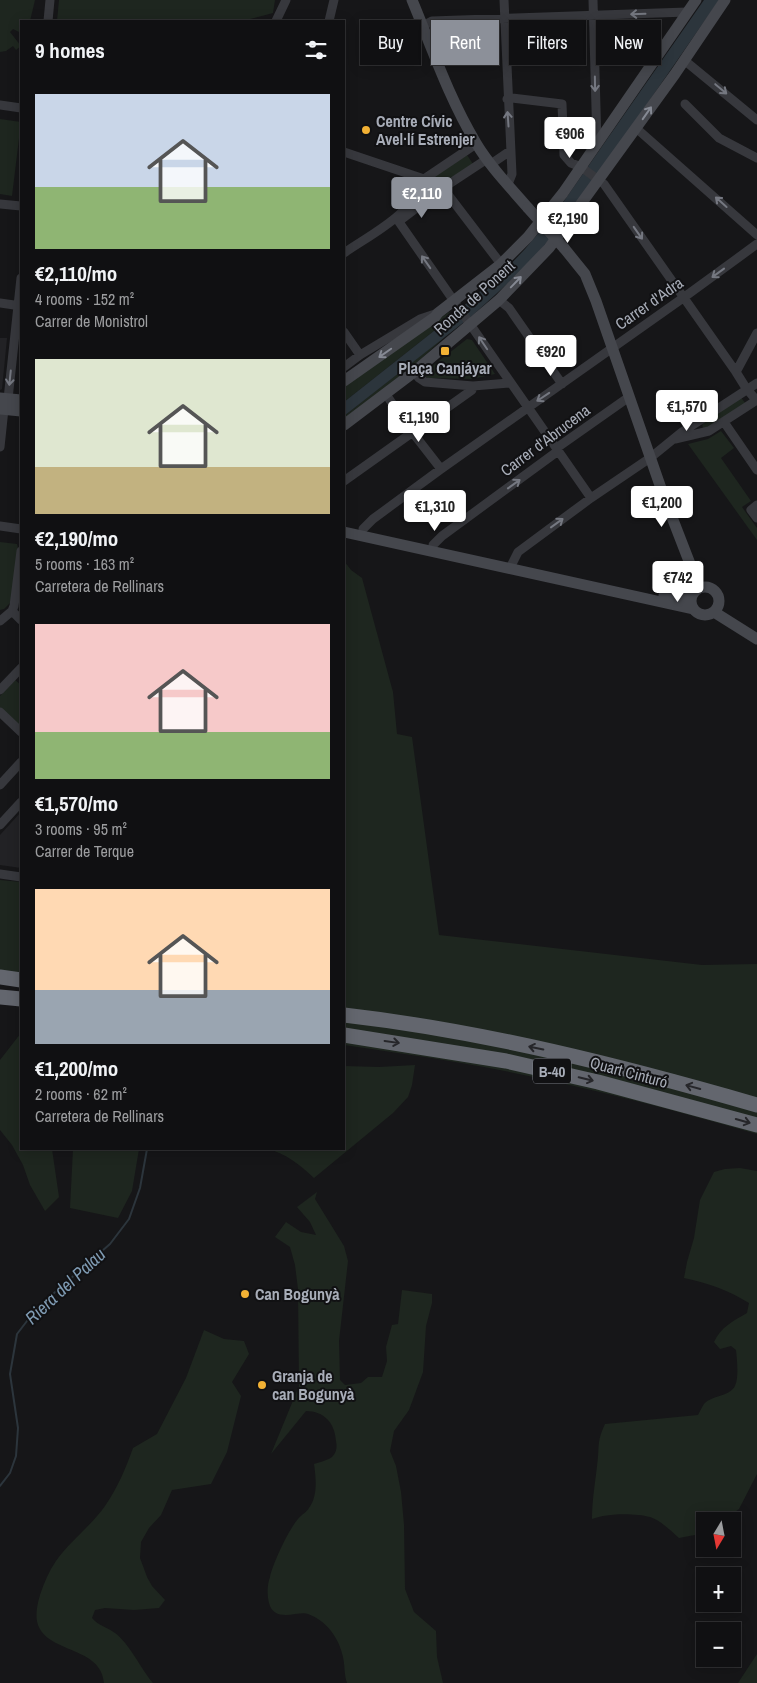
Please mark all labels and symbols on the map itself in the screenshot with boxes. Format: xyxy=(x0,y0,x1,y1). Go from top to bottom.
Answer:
one-way arrow xyxy=(631,9,647,19)
one-way arrow xyxy=(591,75,600,91)
one-way arrow xyxy=(714,83,727,94)
one-way arrow xyxy=(642,106,652,120)
place label: Centre Cívic Avel·lí Estrenjer xyxy=(376,110,476,150)
one-way arrow xyxy=(504,111,513,127)
pin: €906 xyxy=(540,116,600,159)
marker: Centre Cívic Avel·lí Estrenjer xyxy=(360,124,372,136)
pin: €2,110 xyxy=(381,176,463,219)
one-way arrow xyxy=(714,196,727,208)
pin: €2,190 xyxy=(527,202,609,244)
one-way arrow xyxy=(633,226,643,240)
street label: Ronda de Ponent xyxy=(429,254,520,339)
one-way arrow xyxy=(421,255,431,269)
one-way arrow xyxy=(711,268,725,278)
street label: Carrer d'Adra xyxy=(611,271,688,334)
one-way arrow xyxy=(510,276,522,289)
pin: €920 xyxy=(521,334,581,377)
one-way arrow xyxy=(478,336,488,350)
marker: Plaça Canjáyar xyxy=(439,345,451,357)
one-way arrow xyxy=(378,348,392,358)
place label: Plaça Canjáyar xyxy=(398,357,493,379)
one-way arrow xyxy=(5,370,15,386)
pin: €1,570 xyxy=(646,390,728,432)
one-way arrow xyxy=(536,392,550,402)
street label: Carrer d'Abrucena xyxy=(496,399,595,481)
pin: €1,190 xyxy=(378,400,460,443)
one-way arrow xyxy=(507,478,520,489)
pin: €1,200 xyxy=(621,486,703,528)
pin: €1,310 xyxy=(394,490,476,532)
one-way arrow xyxy=(550,518,564,528)
pin: €742 xyxy=(648,560,708,603)
one-way arrow xyxy=(384,1037,400,1047)
one-way arrow xyxy=(528,1043,544,1052)
street label: Quart Cinturó xyxy=(588,1051,670,1093)
road number: B-40 xyxy=(533,1058,571,1084)
one-way arrow xyxy=(577,1075,593,1084)
one-way arrow xyxy=(686,1082,702,1091)
one-way arrow xyxy=(734,1117,750,1127)
water label: Riera del Palau xyxy=(19,1242,111,1330)
place label: Can Bogunyà xyxy=(255,1283,340,1305)
marker: Can Bogunyà xyxy=(239,1288,251,1300)
place label: Granja de can Bogunyà xyxy=(272,1365,355,1405)
marker: Granja de can Bogunyà xyxy=(256,1379,268,1391)
north arrow xyxy=(696,1512,741,1558)

